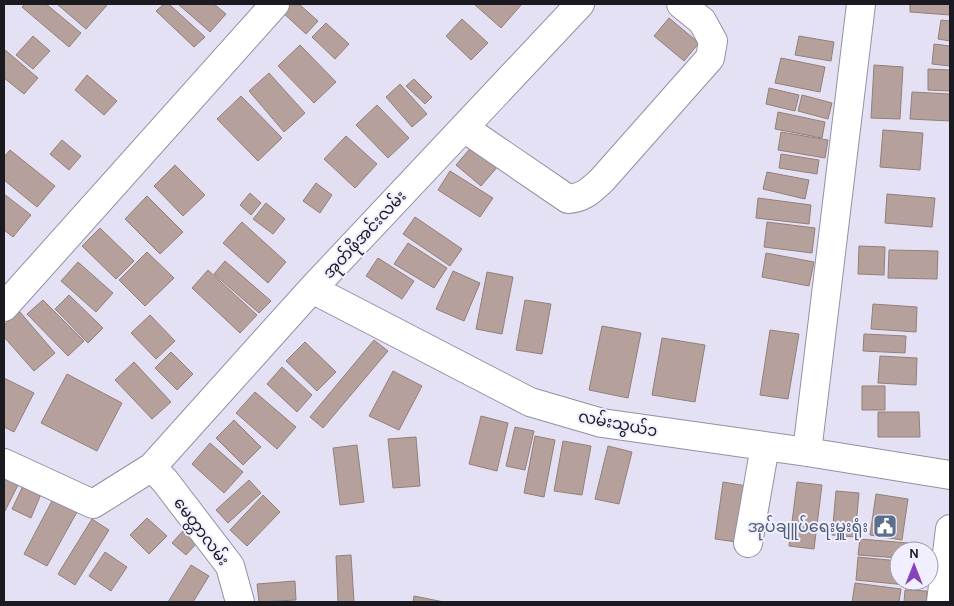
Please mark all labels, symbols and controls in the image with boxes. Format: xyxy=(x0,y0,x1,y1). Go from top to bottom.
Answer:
street label: အုတ်ဖိုအင်းလမ်း xyxy=(317,185,414,286)
street label: လမ်းသွယ်၁ xyxy=(576,405,660,444)
street label: မေတ္တာလမ်း xyxy=(167,492,235,572)
public building icon: အုပ်ချူပ်ရေးမှူးရုံး xyxy=(872,513,898,539)
place label: အုပ်ချူပ်ရေးမှူးရုံး xyxy=(748,515,868,541)
north arrow xyxy=(889,541,939,591)
text: N xyxy=(909,545,919,562)

